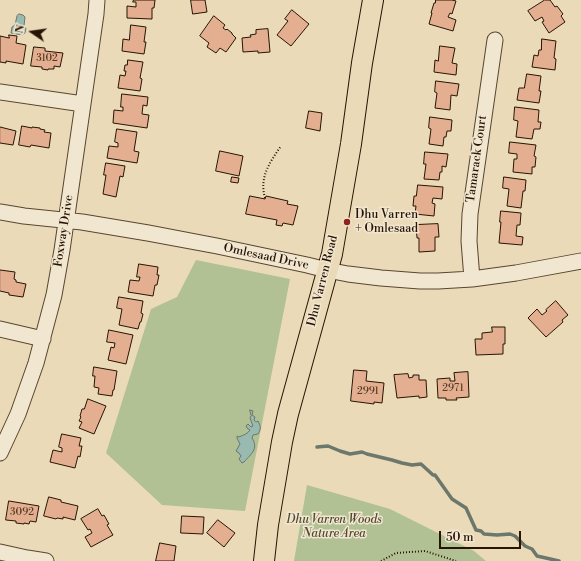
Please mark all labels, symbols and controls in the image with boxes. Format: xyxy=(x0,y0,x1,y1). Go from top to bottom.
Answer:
north arrow xyxy=(12,12,52,52)
text: N xyxy=(13,23,28,35)
house number: 3102 xyxy=(36,53,58,65)
street label: Tamarack Court xyxy=(464,114,490,204)
street label: Foxway Drive xyxy=(51,194,77,268)
place label: Dhu Varren + Omlesaad xyxy=(355,208,418,236)
marker: Dhu Varren + Omlesaad xyxy=(342,217,352,227)
street label: Dhu Varren Road xyxy=(305,234,341,328)
street label: Omlesaad Drive xyxy=(222,241,310,273)
house number: 2971 xyxy=(442,383,464,395)
house number: 2991 xyxy=(357,386,379,398)
house number: 3092 xyxy=(10,507,34,519)
park label: Dhu Varren Woods Nature Area xyxy=(286,513,382,541)
scale bar xyxy=(441,523,523,549)
text: 50 m xyxy=(446,530,474,545)

